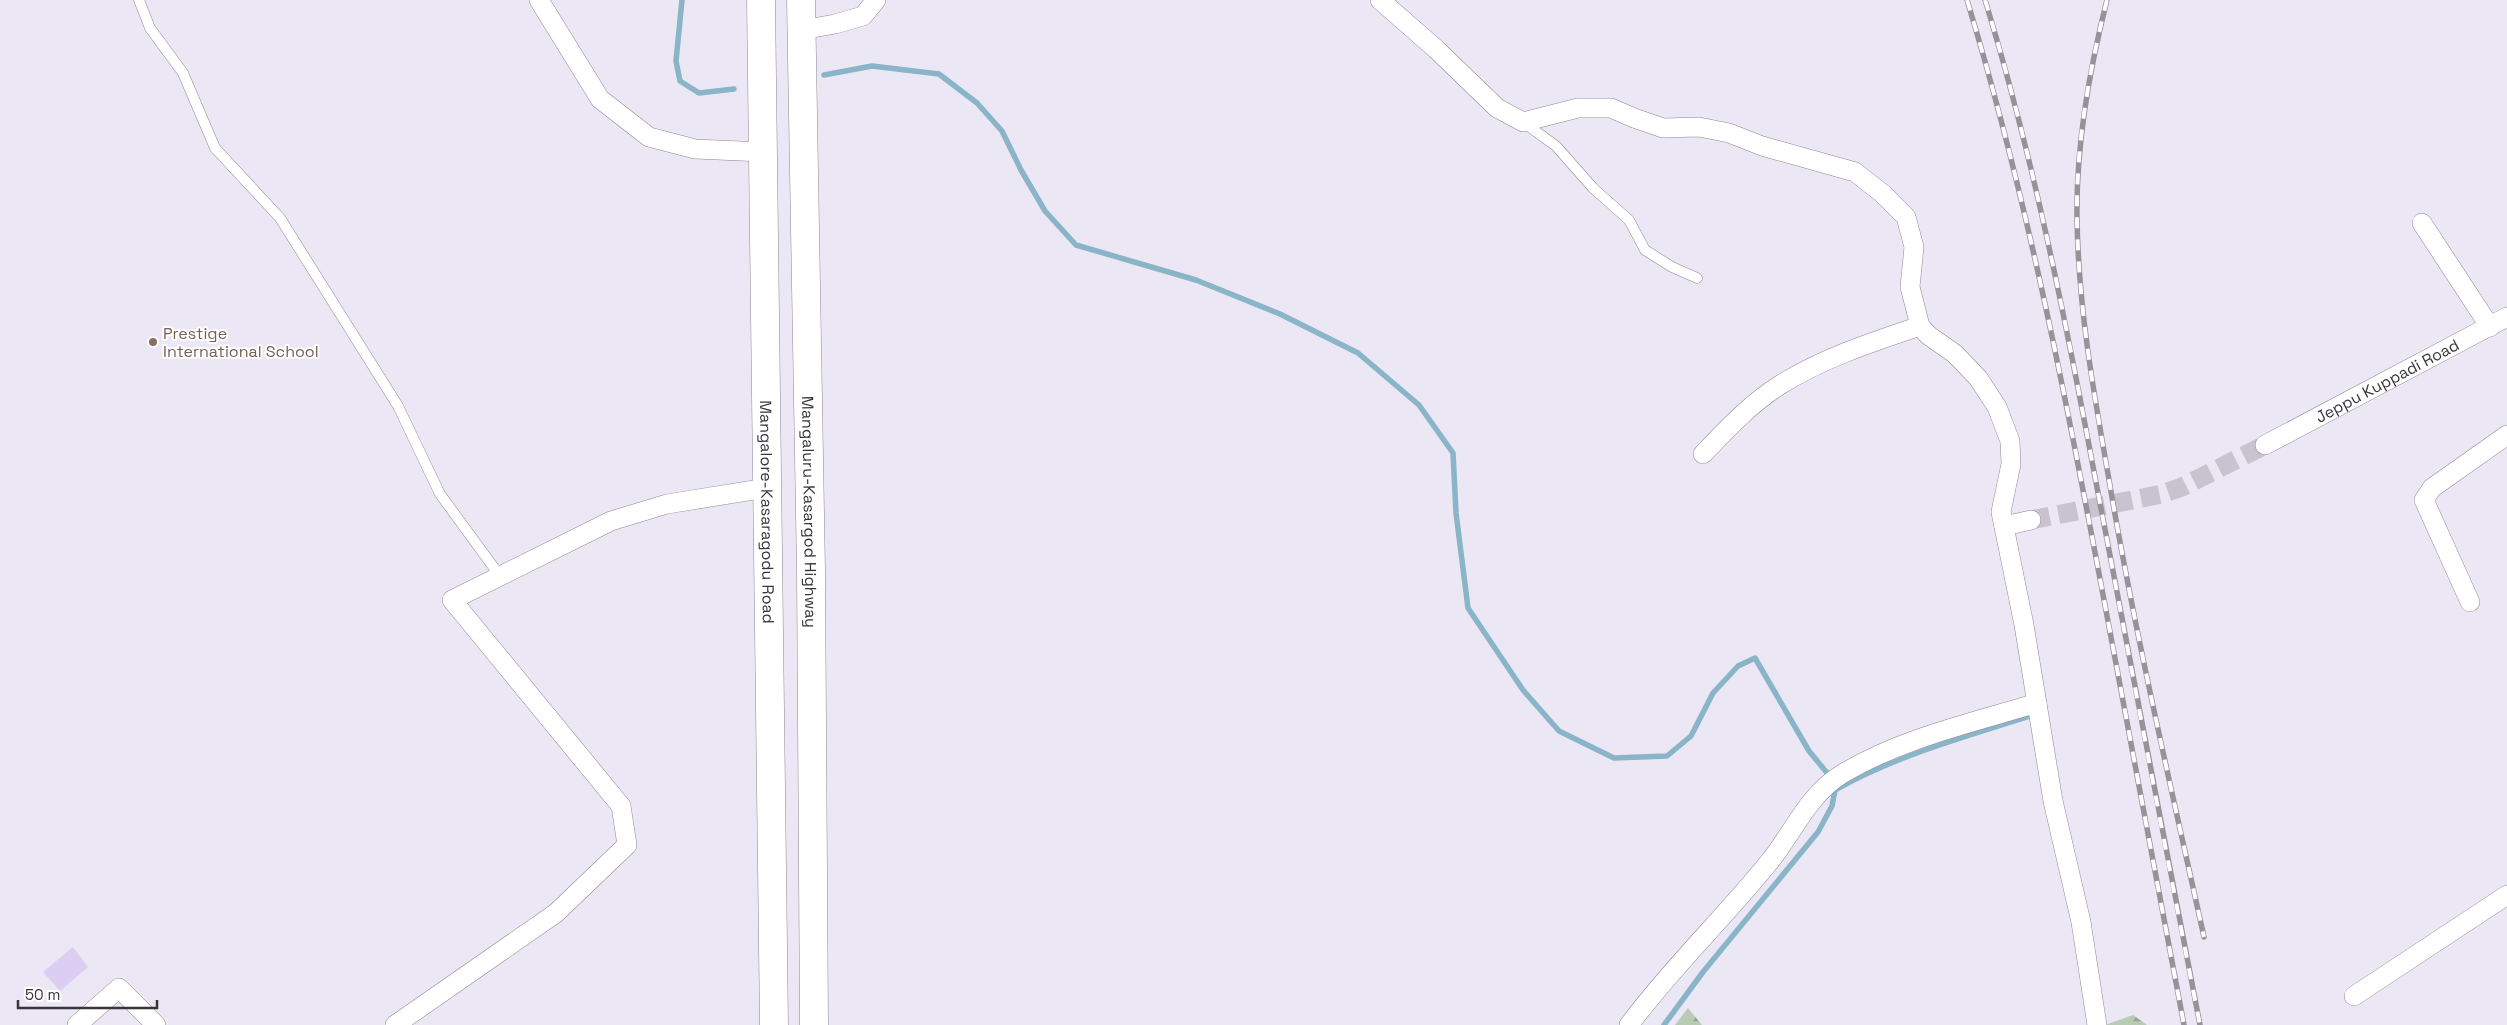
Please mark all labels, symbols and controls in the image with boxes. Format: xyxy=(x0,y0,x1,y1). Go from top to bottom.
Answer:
place label: Prestige International School xyxy=(163,323,319,362)
street label: Jeppu Kuppadi Road xyxy=(2312,334,2463,428)
marker: Prestige International School xyxy=(147,336,159,348)
street label: Mangaluru-Kasargod Highway xyxy=(797,396,821,628)
street label: Mangalore-Kasaragodu Road xyxy=(755,400,779,624)
scale bar xyxy=(18,978,156,1010)
text: 50 m xyxy=(25,985,60,1004)

